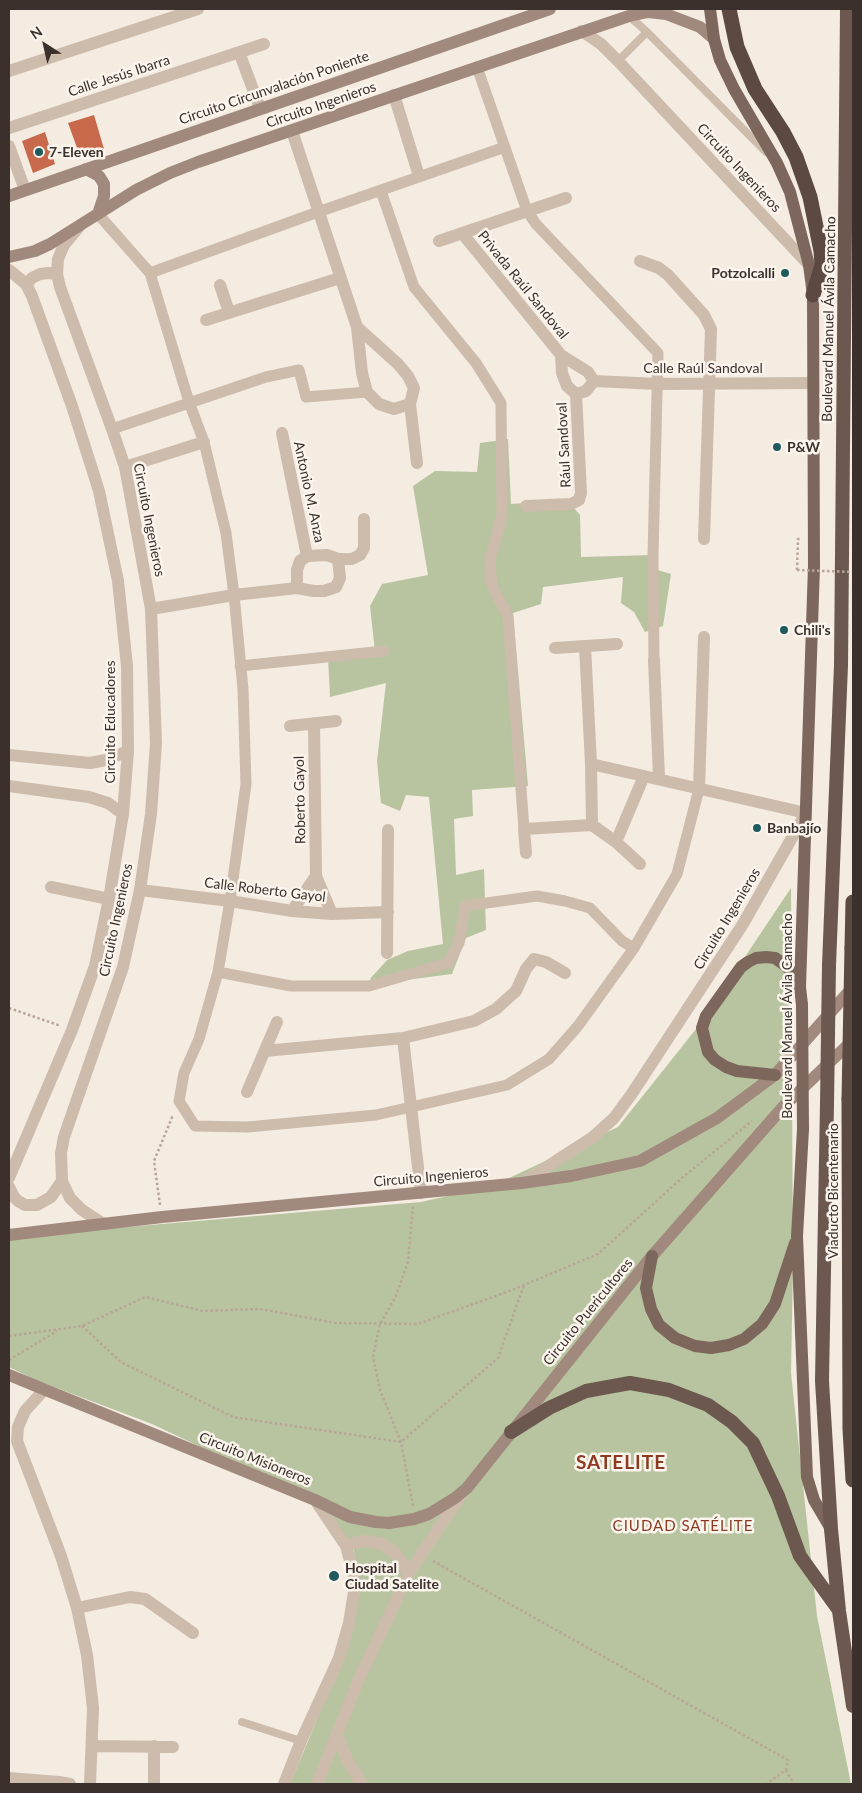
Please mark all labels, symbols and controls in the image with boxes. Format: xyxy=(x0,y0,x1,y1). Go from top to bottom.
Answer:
north arrow xyxy=(20,20,70,70)
text: N xyxy=(27,22,45,42)
street label: Circuito Circunvalación Poniente xyxy=(177,48,371,128)
street label: Calle Jesús Ibarra xyxy=(66,52,172,100)
street label: Circuito Ingenieros xyxy=(264,78,378,132)
street label: Circuito Ingenieros xyxy=(693,120,785,216)
place label: 7-Eleven xyxy=(49,144,104,160)
marker: 7-Eleven xyxy=(33,146,45,158)
street label: Boulevard Manuel Ávila Camacho xyxy=(819,216,839,422)
street label: Privada Raúl Sandoval xyxy=(474,227,572,343)
place label: Potzolcalli xyxy=(711,265,775,281)
marker: Potzolcalli xyxy=(779,267,791,279)
street label: Calle Raúl Sandoval xyxy=(643,360,763,376)
street label: Rául Sandoval xyxy=(553,402,575,488)
place label: P&W xyxy=(787,439,820,455)
street label: Antonio M. Anza xyxy=(290,440,328,544)
marker: P&W xyxy=(771,441,783,453)
street label: Circuito Ingenieros xyxy=(130,462,168,578)
place label: Chili's xyxy=(794,622,831,638)
marker: Chili's xyxy=(778,624,790,636)
street label: Circuito Educadores xyxy=(102,661,118,783)
street label: Roberto Gayol xyxy=(291,756,309,844)
place label: Banbajío xyxy=(767,820,821,836)
marker: Banbajío xyxy=(751,822,763,834)
street label: Circuito Ingenieros xyxy=(96,862,136,978)
street label: Circuito Ingenieros xyxy=(690,865,764,973)
street label: Calle Roberto Gayol xyxy=(203,874,327,906)
street label: Boulevard Manuel Ávila Camacho xyxy=(779,913,795,1119)
street label: Viaducto Bicentenario xyxy=(825,1123,841,1259)
street label: Circuito Ingenieros xyxy=(373,1164,489,1190)
street label: Circuito Puericultores xyxy=(540,1255,636,1369)
street label: Circuito Misioneros xyxy=(196,1429,314,1489)
district label: SATELITE xyxy=(575,1452,667,1474)
district label: CIUDAD SATÉLITE xyxy=(611,1517,755,1535)
place label: Hospital Ciudad Satelite xyxy=(345,1560,439,1592)
marker: Hospital Ciudad Satelite xyxy=(327,1569,341,1583)

